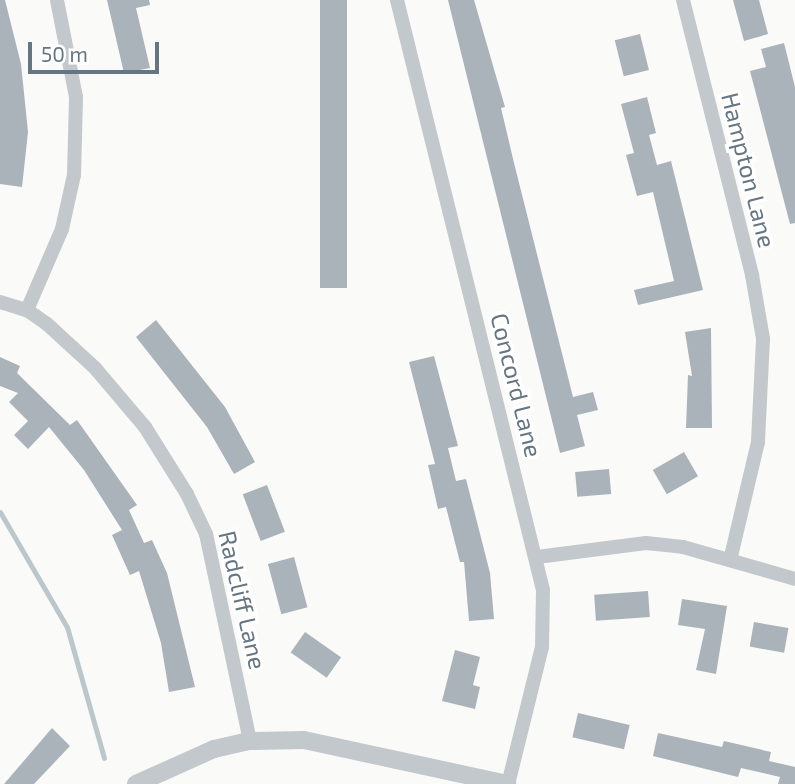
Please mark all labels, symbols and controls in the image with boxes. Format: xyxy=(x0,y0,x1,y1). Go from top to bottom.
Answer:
scale bar xyxy=(32,28,163,72)
text: 50 m xyxy=(41,41,88,66)
street label: Hampton Lane xyxy=(716,90,782,250)
street label: Concord Lane xyxy=(485,310,549,460)
street label: Radcliff Lane xyxy=(213,528,273,672)

